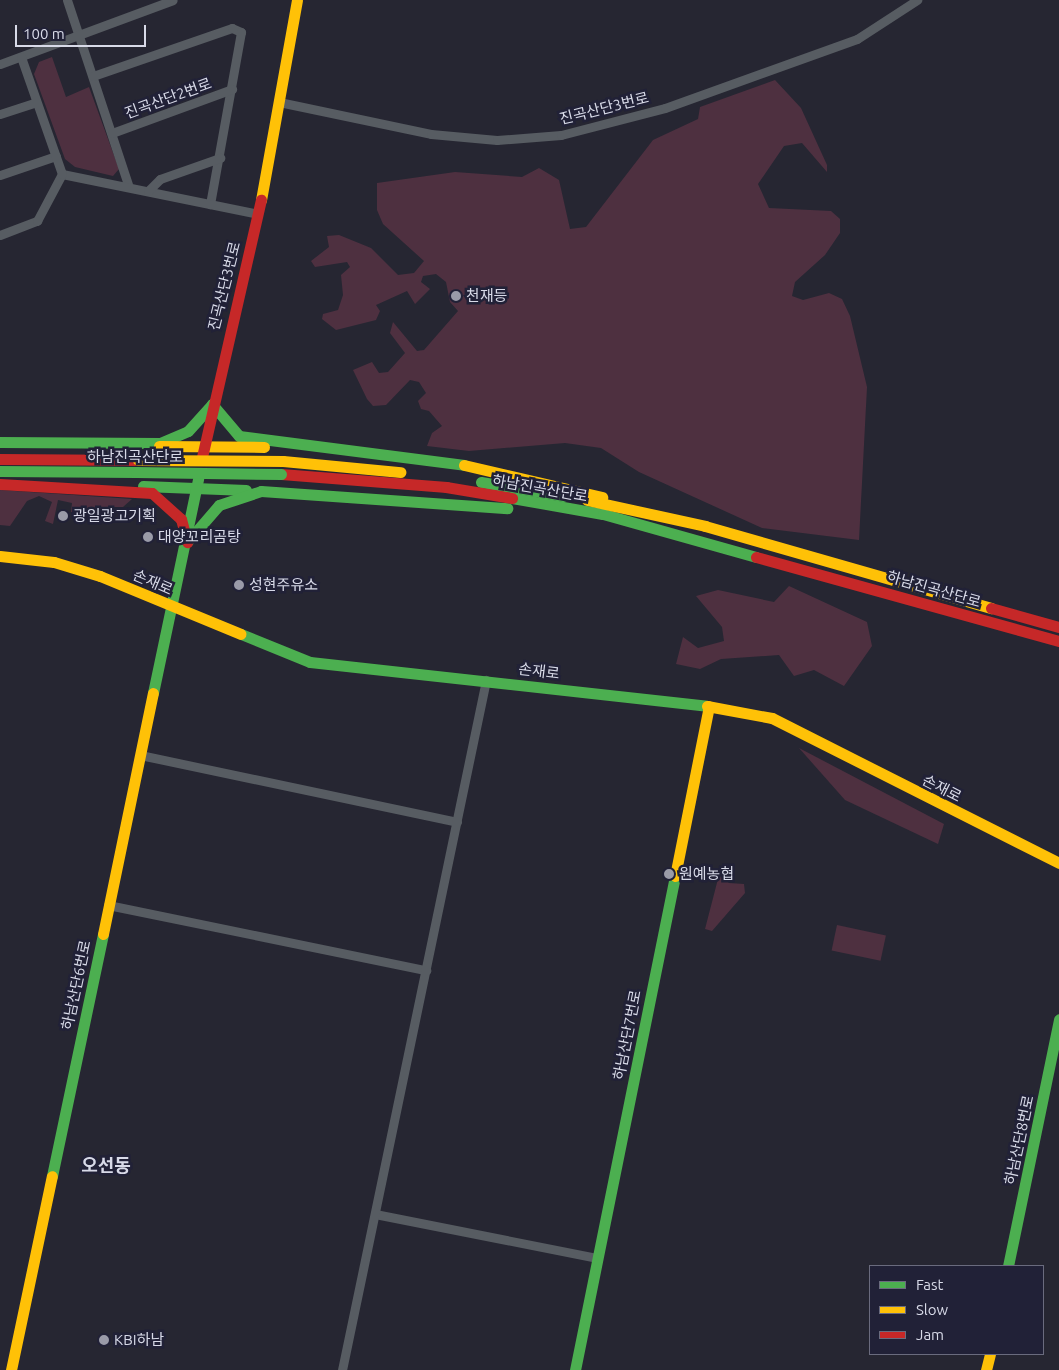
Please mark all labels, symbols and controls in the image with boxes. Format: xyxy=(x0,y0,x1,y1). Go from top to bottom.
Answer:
scale bar xyxy=(18,15,149,47)
text: 100 m xyxy=(23,25,65,42)
street label: 진곡산단2번로 xyxy=(122,74,214,122)
street label: 진곡산단3번로 xyxy=(558,88,650,128)
street label: 진곡산단3번로 xyxy=(204,240,244,332)
place label: 천재등 xyxy=(466,287,507,305)
marker: 천재등 xyxy=(450,290,462,302)
street label: 하남진곡산단로 xyxy=(87,448,183,466)
street label: 하남진곡산단로 xyxy=(491,471,589,505)
place label: 광일광고기획 xyxy=(73,507,156,525)
marker: 광일광고기획 xyxy=(57,510,69,522)
place label: 대양꼬리곰탕 xyxy=(158,528,241,546)
marker: 대양꼬리곰탕 xyxy=(142,531,154,543)
street label: 손재로 xyxy=(130,566,176,598)
street label: 하남진곡산단로 xyxy=(885,567,983,611)
place label: 성현주유소 xyxy=(249,576,318,594)
marker: 성현주유소 xyxy=(233,579,245,591)
street label: 손재로 xyxy=(517,660,561,682)
street label: 손재로 xyxy=(919,771,965,805)
place label: 원예농협 xyxy=(679,865,734,883)
marker: 원예농협 xyxy=(663,868,675,880)
street label: 하남산단6번로 xyxy=(58,938,94,1032)
street label: 하남산단7번로 xyxy=(609,988,645,1082)
street label: 하남산단8번로 xyxy=(1001,1093,1037,1187)
district label: 오선동 xyxy=(81,1154,131,1176)
legend xyxy=(869,1265,1044,1355)
text: Fast xyxy=(916,1276,943,1293)
text: Slow xyxy=(916,1301,948,1318)
text: Jam xyxy=(916,1326,944,1343)
place label: KBI하남 xyxy=(114,1331,164,1349)
marker: KBI하남 xyxy=(98,1334,110,1346)

